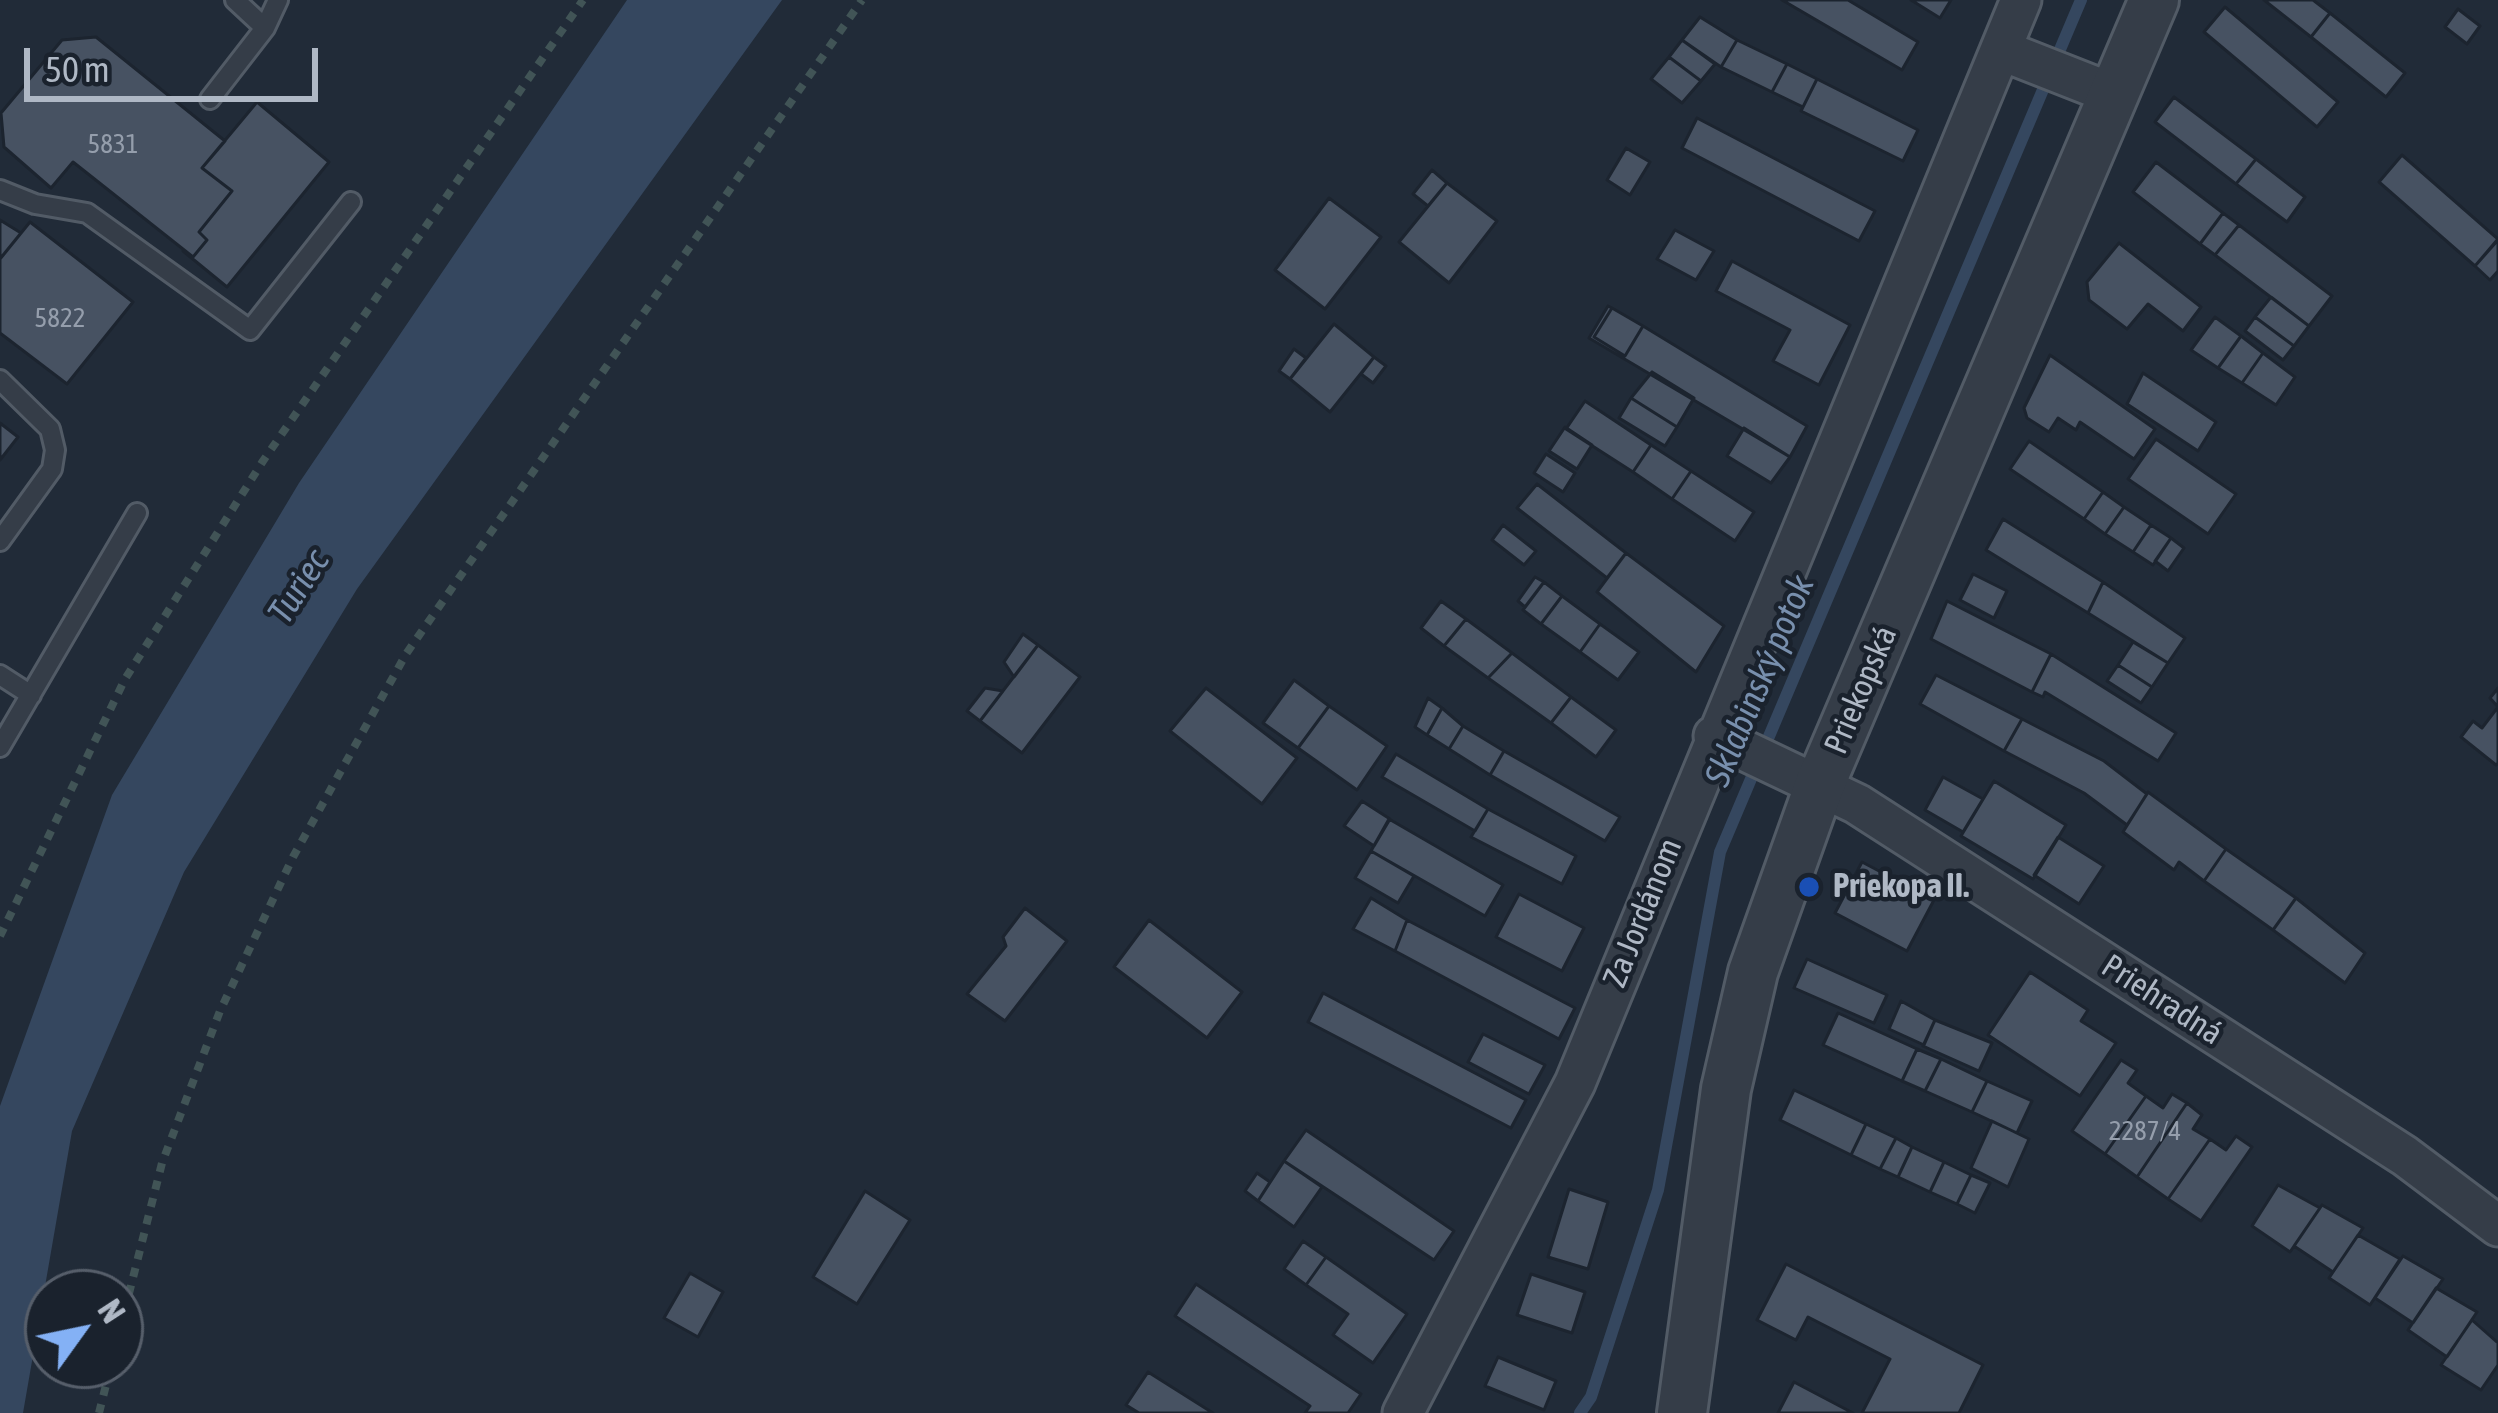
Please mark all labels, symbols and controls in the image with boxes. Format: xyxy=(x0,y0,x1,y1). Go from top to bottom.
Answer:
scale bar xyxy=(30,24,324,98)
text: 50 m xyxy=(45,48,110,90)
house number: 5831 xyxy=(88,128,138,160)
house number: 5822 xyxy=(35,302,85,334)
water label: Turiec xyxy=(259,542,339,632)
water label: Sklabinský potok xyxy=(1696,569,1824,793)
street label: Priekopská xyxy=(1816,620,1906,760)
street label: Za Jordánom xyxy=(1595,833,1691,993)
place label: Priekopa II. xyxy=(1833,867,1969,907)
marker: Priekopa II. xyxy=(1796,874,1822,900)
street label: Priehradná xyxy=(2094,946,2230,1054)
house number: 2287/4 xyxy=(2109,1115,2181,1147)
north arrow xyxy=(24,1269,144,1389)
text: N xyxy=(90,1293,133,1330)

